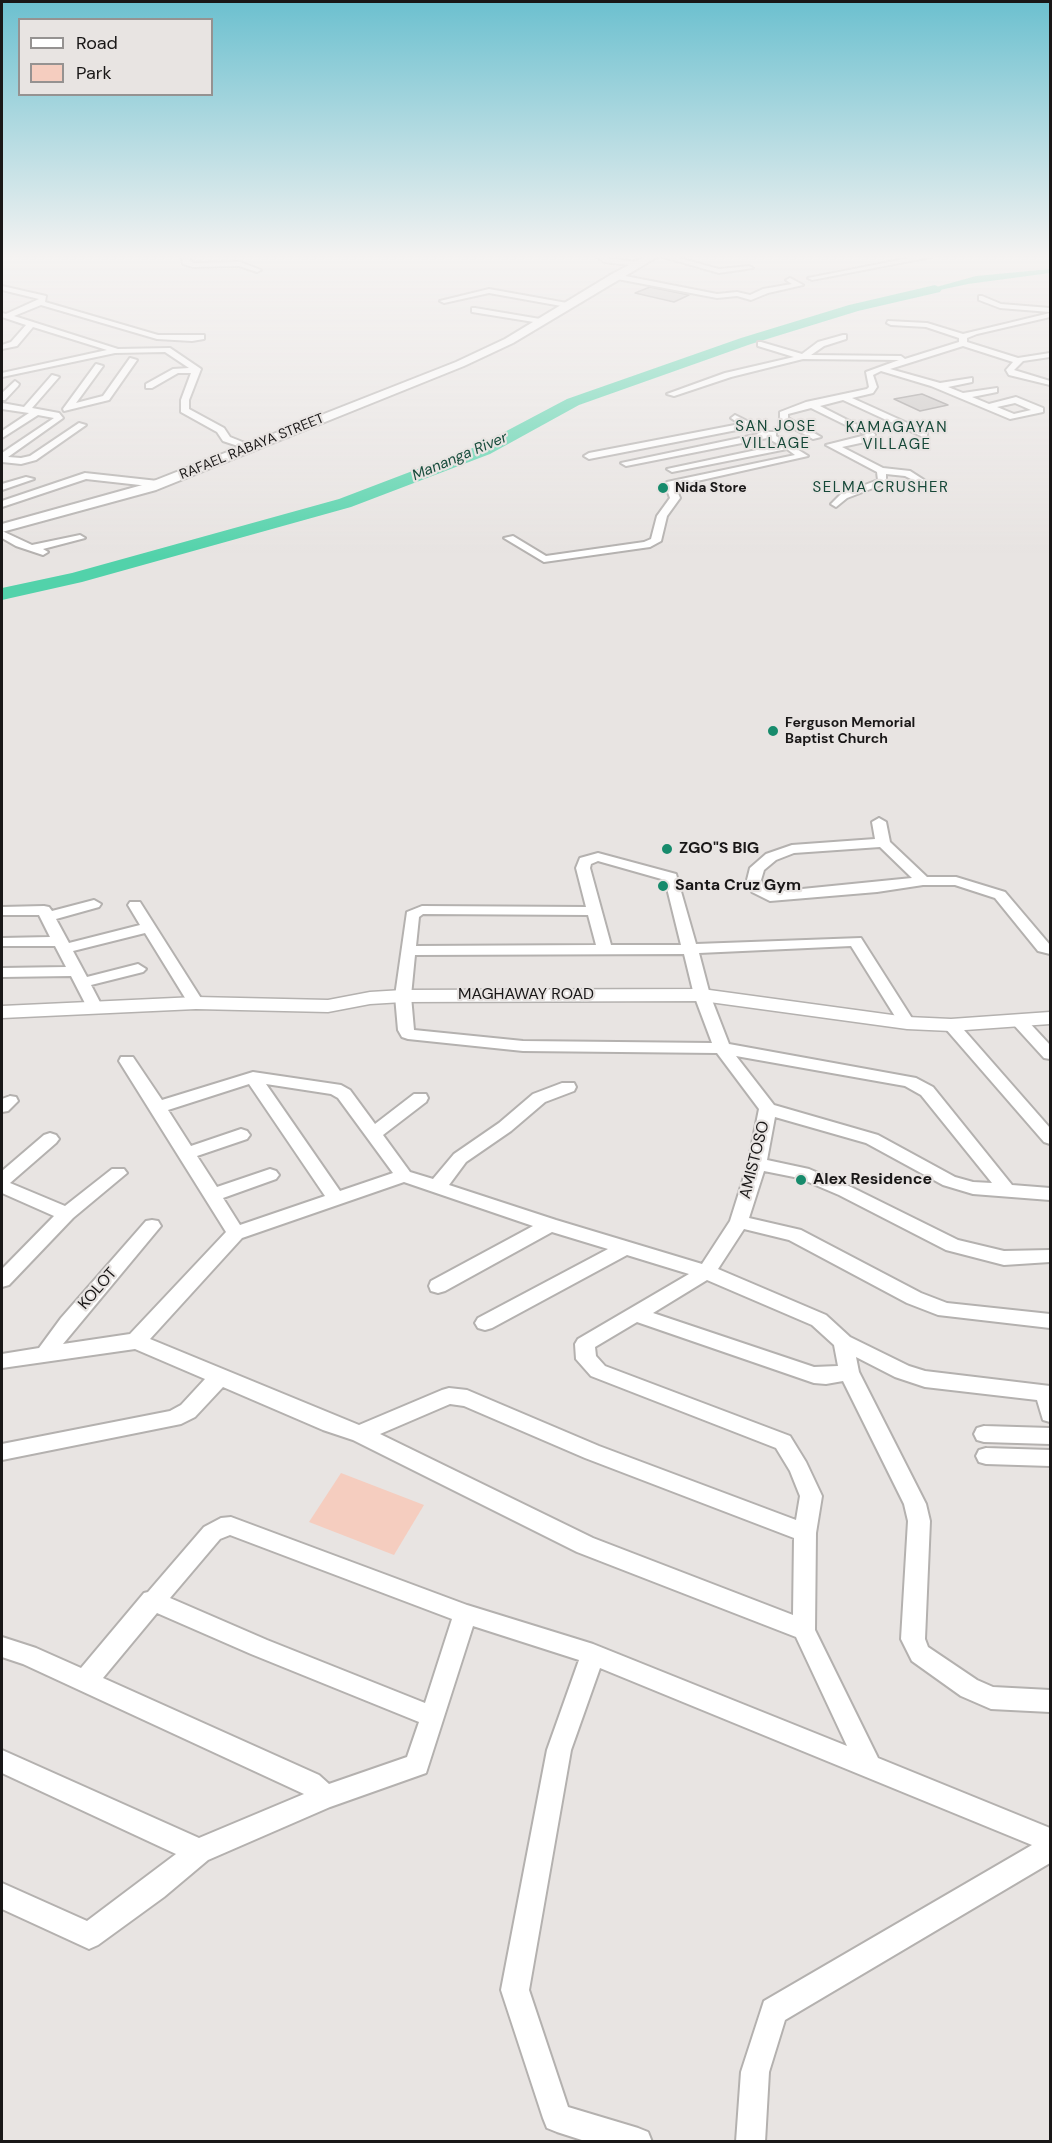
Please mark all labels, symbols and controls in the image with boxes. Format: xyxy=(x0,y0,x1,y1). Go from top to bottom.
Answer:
legend xyxy=(18,18,213,96)
text: Road xyxy=(76,31,118,55)
text: Park xyxy=(76,61,112,85)
street label: RAFAEL RABAYA STREET xyxy=(177,410,327,484)
district label: SAN JOSE VILLAGE xyxy=(735,418,817,453)
district label: KAMAGAYAN VILLAGE xyxy=(846,419,948,454)
water label: Mananga River xyxy=(410,429,510,485)
district label: SELMA CRUSHER xyxy=(813,479,949,497)
place label: Nida Store xyxy=(675,480,747,496)
marker: Nida Store xyxy=(656,481,670,495)
place label: Ferguson Memorial Baptist Church xyxy=(785,715,915,748)
marker: Ferguson Memorial Baptist Church xyxy=(766,724,780,738)
place label: ZGO"S BIG xyxy=(679,839,759,859)
marker: ZGO"S BIG xyxy=(660,842,674,856)
place label: Santa Cruz Gym xyxy=(675,876,801,896)
marker: Santa Cruz Gym xyxy=(656,879,670,893)
street label: MAGHAWAY ROAD xyxy=(458,985,594,1005)
street label: AMISTOSO xyxy=(736,1119,774,1201)
place label: Alex Residence xyxy=(813,1170,932,1190)
marker: Alex Residence xyxy=(794,1173,808,1187)
street label: KOLOT xyxy=(75,1264,121,1314)

